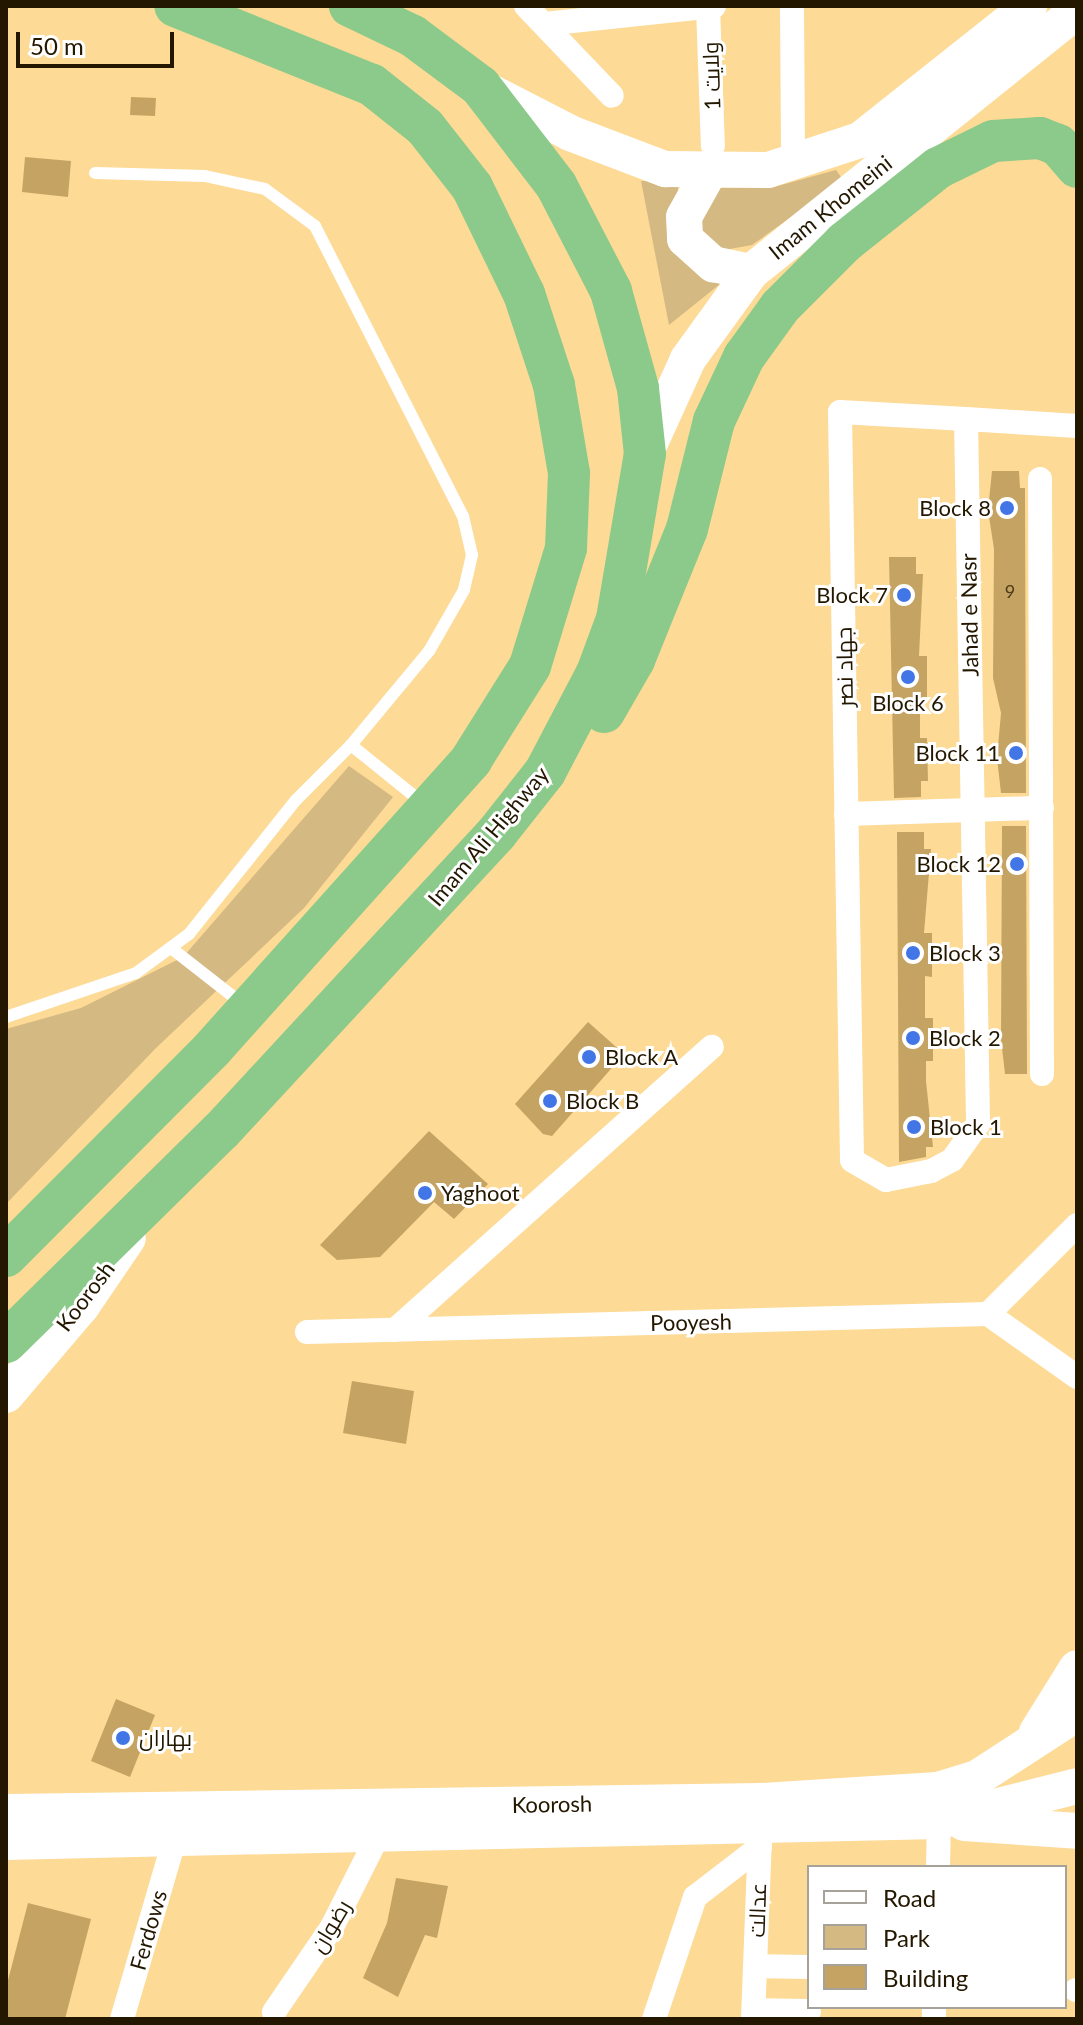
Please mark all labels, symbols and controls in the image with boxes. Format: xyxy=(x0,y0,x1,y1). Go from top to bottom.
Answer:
scale bar xyxy=(20,16,178,66)
text: 50 m xyxy=(30,31,84,60)
street label: ولایت 1 xyxy=(697,41,725,111)
street label: Imam Khomeini xyxy=(763,149,897,265)
place label: Block 8 xyxy=(919,495,991,521)
marker: Block 8 xyxy=(998,499,1016,517)
street label: Jahad e Nasr xyxy=(955,553,983,677)
house number: 9 xyxy=(1005,580,1015,602)
place label: Block 7 xyxy=(816,582,888,608)
marker: Block 7 xyxy=(895,586,913,604)
street label: جهاد نصر xyxy=(830,627,858,707)
marker: Block 6 xyxy=(899,668,917,686)
place label: Block 6 xyxy=(872,690,944,716)
place label: Block 11 xyxy=(915,740,1000,766)
marker: Block 11 xyxy=(1007,744,1025,762)
street label: Imam Ali Highway xyxy=(422,761,554,911)
place label: Block 12 xyxy=(916,851,1001,877)
marker: Block 12 xyxy=(1008,855,1026,873)
place label: Block 3 xyxy=(929,940,1001,966)
marker: Block 3 xyxy=(904,944,922,962)
place label: Block 2 xyxy=(929,1025,1001,1051)
marker: Block 2 xyxy=(904,1029,922,1047)
place label: Block A xyxy=(605,1044,679,1070)
marker: Block A xyxy=(580,1048,598,1066)
place label: Block B xyxy=(566,1088,639,1114)
marker: Block B xyxy=(541,1092,559,1110)
place label: Block 1 xyxy=(930,1114,1002,1140)
marker: Block 1 xyxy=(905,1118,923,1136)
place label: Yaghoot xyxy=(441,1180,520,1206)
marker: Yaghoot xyxy=(416,1184,434,1202)
street label: Koorosh xyxy=(50,1256,120,1336)
street label: Pooyesh xyxy=(650,1308,732,1336)
place label: بهاران xyxy=(139,1725,192,1751)
marker: بهاران xyxy=(114,1729,132,1747)
street label: Koorosh xyxy=(512,1790,592,1818)
legend xyxy=(807,1865,1067,2009)
street label: عدالت xyxy=(743,1882,771,1938)
text: Road xyxy=(883,1883,936,1912)
street label: Ferdows xyxy=(124,1887,172,1973)
street label: رضوان xyxy=(304,1895,356,1957)
text: Park xyxy=(883,1923,930,1952)
text: Building xyxy=(883,1963,968,1992)

